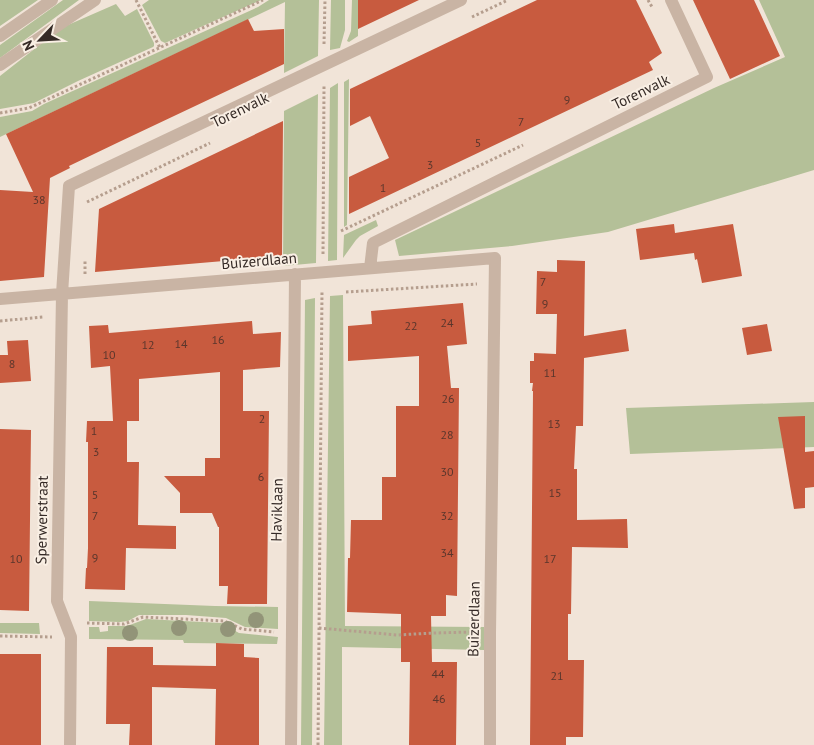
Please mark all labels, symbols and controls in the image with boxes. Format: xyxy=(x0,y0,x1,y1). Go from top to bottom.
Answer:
north arrow xyxy=(15,15,65,65)
text: N xyxy=(18,38,38,53)
street label: Torenvalk xyxy=(609,69,673,114)
street label: Torenvalk xyxy=(208,87,272,132)
house number: 9 xyxy=(564,92,570,107)
house number: 7 xyxy=(518,114,524,129)
house number: 5 xyxy=(475,135,481,150)
house number: 3 xyxy=(427,157,433,172)
house number: 1 xyxy=(380,180,386,195)
house number: 38 xyxy=(32,192,46,207)
street label: Buizerdlaan xyxy=(220,248,297,273)
house number: 7 xyxy=(540,274,546,289)
house number: 9 xyxy=(542,296,548,311)
house number: 24 xyxy=(440,315,454,330)
house number: 22 xyxy=(404,318,418,333)
house number: 16 xyxy=(211,332,225,347)
house number: 14 xyxy=(174,336,188,351)
house number: 12 xyxy=(141,337,155,352)
house number: 10 xyxy=(102,347,116,362)
house number: 8 xyxy=(9,356,15,371)
house number: 11 xyxy=(543,365,557,380)
house number: 26 xyxy=(441,391,455,406)
house number: 2 xyxy=(259,411,265,426)
house number: 13 xyxy=(547,416,561,431)
house number: 1 xyxy=(91,423,97,438)
house number: 28 xyxy=(440,427,454,442)
house number: 3 xyxy=(93,444,99,459)
house number: 30 xyxy=(440,464,454,479)
house number: 6 xyxy=(258,469,264,484)
street label: Sperwerstraat xyxy=(31,475,52,565)
street label: Haviklaan xyxy=(266,478,287,542)
house number: 15 xyxy=(548,485,562,500)
house number: 5 xyxy=(92,487,98,502)
house number: 7 xyxy=(92,508,98,523)
house number: 32 xyxy=(440,508,454,523)
house number: 34 xyxy=(440,545,454,560)
house number: 9 xyxy=(92,550,98,565)
house number: 10 xyxy=(9,551,23,566)
house number: 17 xyxy=(543,551,557,566)
street label: Buizerdlaan xyxy=(463,581,484,657)
house number: 44 xyxy=(431,666,445,681)
house number: 21 xyxy=(550,668,564,683)
house number: 46 xyxy=(432,691,446,706)

